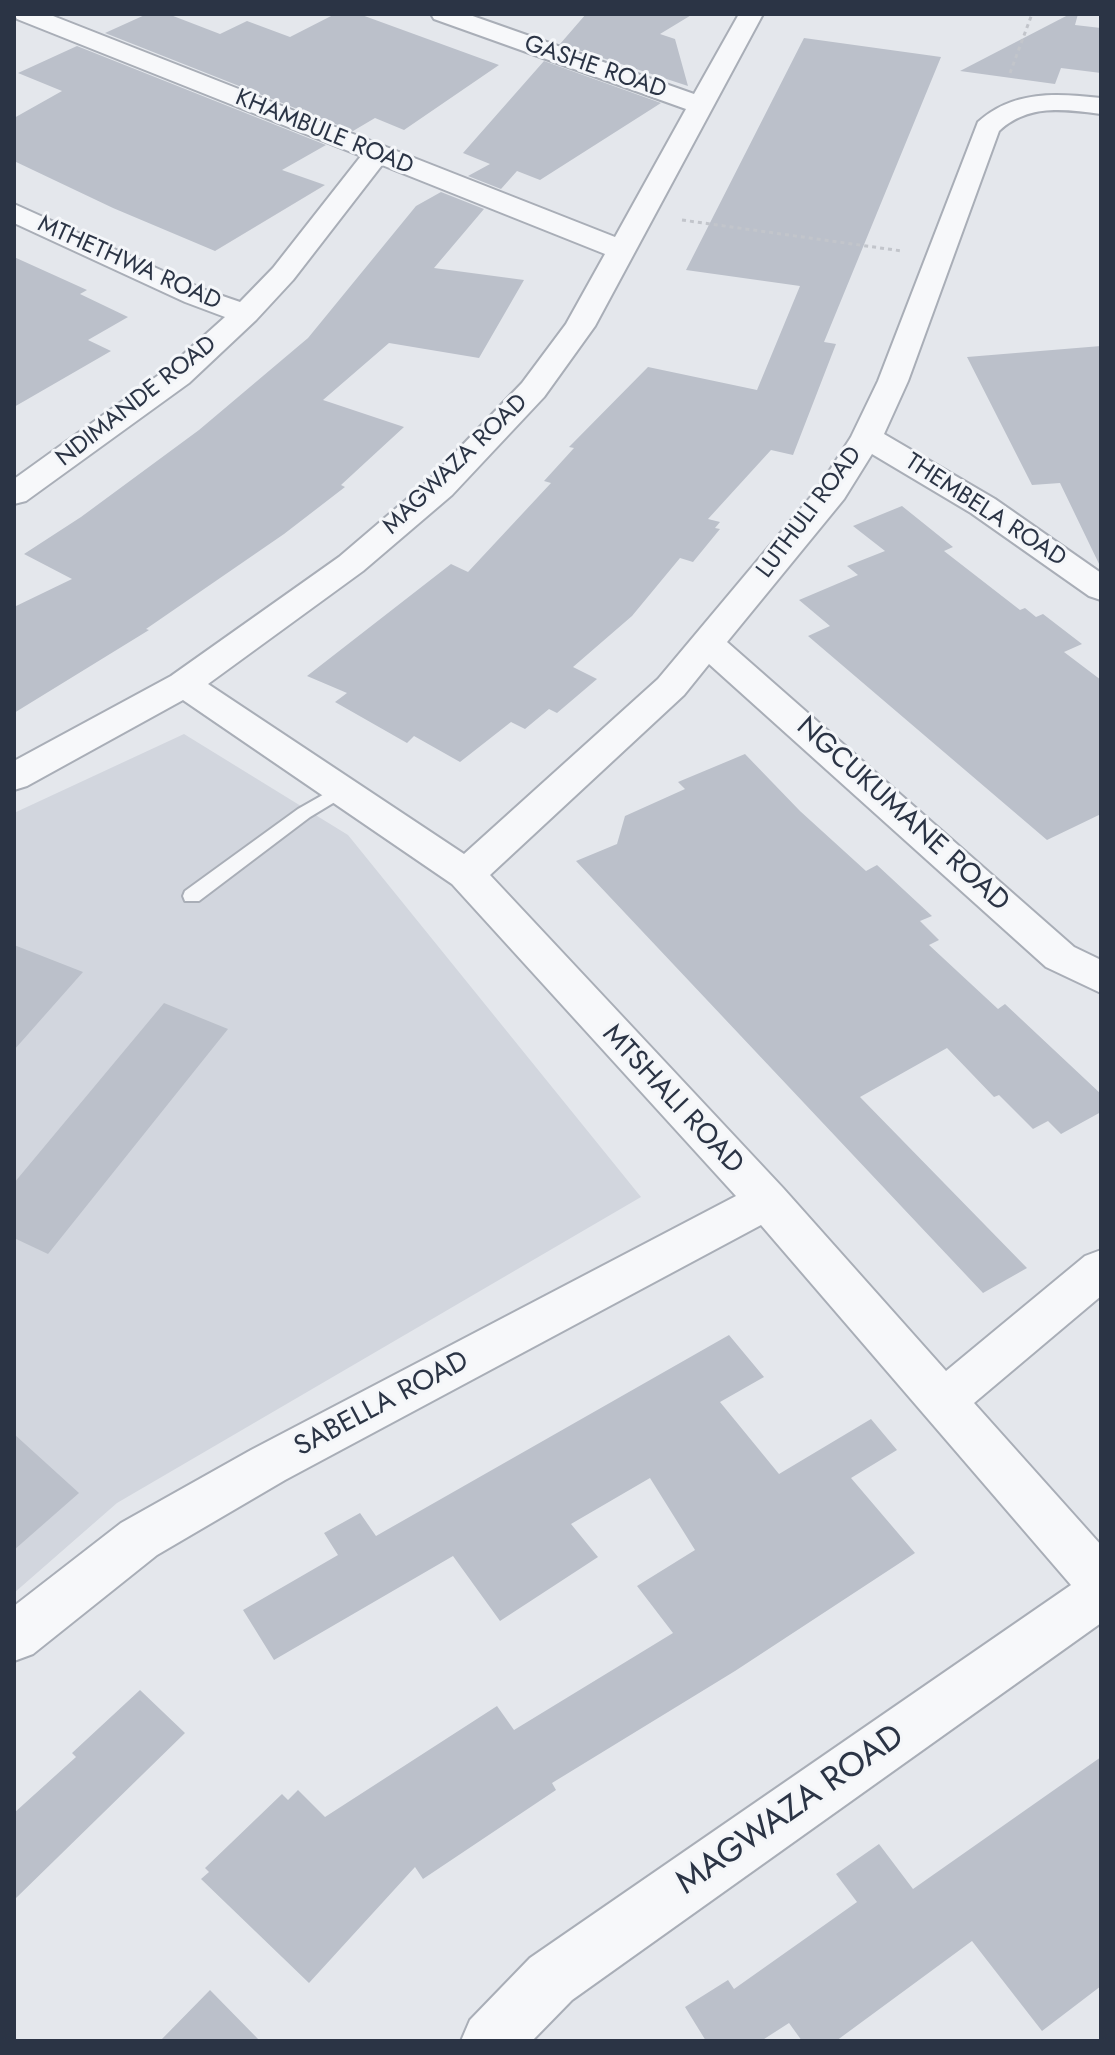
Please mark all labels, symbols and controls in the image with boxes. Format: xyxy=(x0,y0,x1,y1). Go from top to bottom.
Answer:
street label: GASHE ROAD xyxy=(520,30,670,106)
street label: KHAMBULE ROAD xyxy=(231,84,417,182)
street label: MTHETHWA ROAD xyxy=(33,211,225,317)
street label: NDIMANDE ROAD xyxy=(51,331,223,473)
street label: MAGWAZA ROAD xyxy=(378,389,534,541)
street label: LUTHULI ROAD xyxy=(751,442,869,584)
street label: THEMBELA ROAD xyxy=(899,448,1071,574)
street label: NGCUKUMANE ROAD xyxy=(789,711,1015,919)
street label: MTSHALI ROAD xyxy=(594,1018,750,1182)
street label: SABELLA ROAD xyxy=(289,1345,475,1465)
street label: MAGWAZA ROAD xyxy=(669,1717,913,1905)

